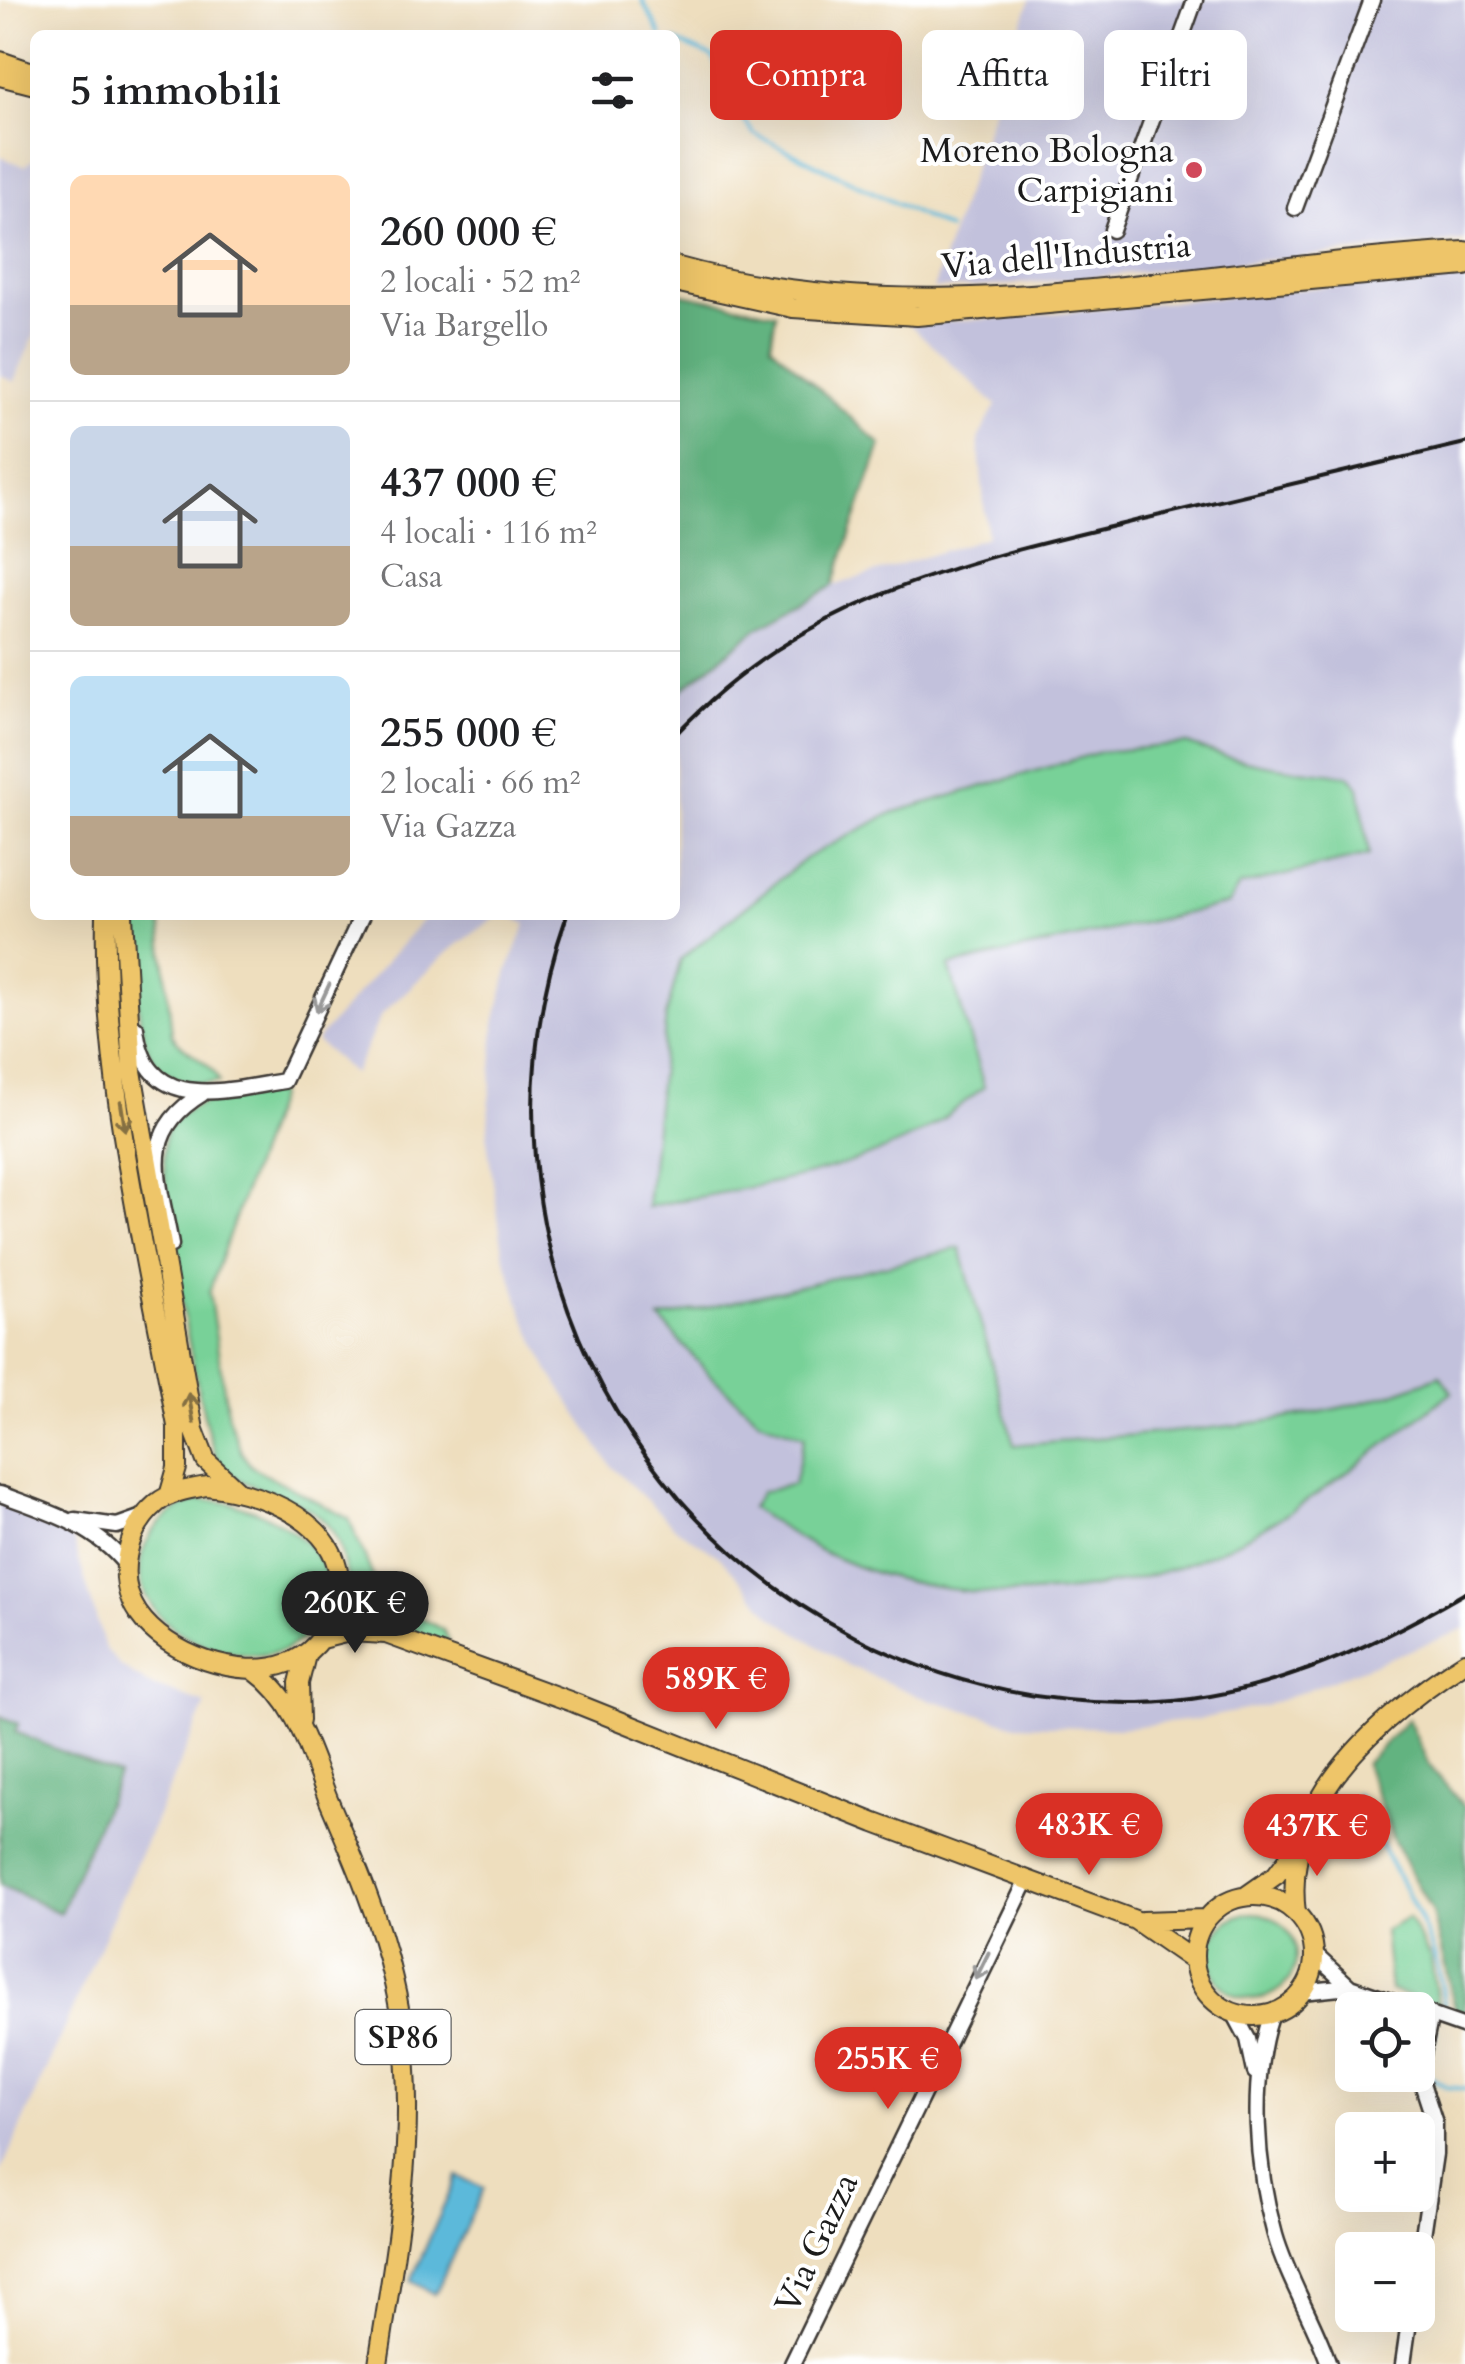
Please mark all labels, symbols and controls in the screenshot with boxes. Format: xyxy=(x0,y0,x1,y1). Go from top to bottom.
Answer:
chip: Compra xyxy=(710,30,902,120)
chip: Affitta xyxy=(922,30,1084,120)
chip: Filtri xyxy=(1104,30,1247,120)
text: 5 immobili xyxy=(70,62,281,119)
icon: filters xyxy=(585,63,640,118)
place label: Moreno Bologna Carpigiani xyxy=(920,127,1174,215)
marker: Moreno Bologna Carpigiani xyxy=(1183,159,1205,181)
text: 260 000 € xyxy=(380,203,557,260)
icon: home xyxy=(150,215,270,335)
street label: Via dell'Industria xyxy=(939,221,1193,291)
text: 2 locali · 52 m² xyxy=(380,260,580,304)
text: Via Bargello xyxy=(380,304,548,348)
text: 437 000 € xyxy=(380,454,557,511)
icon: home xyxy=(150,466,270,586)
text: 4 locali · 116 m² xyxy=(380,511,597,555)
text: Casa xyxy=(380,555,443,599)
text: 255 000 € xyxy=(380,704,557,761)
icon: home xyxy=(150,716,270,836)
text: 2 locali · 66 m² xyxy=(380,761,580,805)
text: Via Gazza xyxy=(380,805,517,849)
one-way arrow xyxy=(313,982,332,1012)
one-way arrow xyxy=(115,1100,133,1132)
one-way arrow xyxy=(181,1392,200,1425)
pin: 260K € xyxy=(274,1571,436,1656)
text: 260K € xyxy=(304,1581,406,1625)
pin: 589K € xyxy=(635,1647,797,1732)
text: 589K € xyxy=(665,1657,767,1701)
pin: 483K € xyxy=(1008,1793,1170,1878)
pin: 437K € xyxy=(1236,1794,1398,1879)
text: 483K € xyxy=(1038,1803,1140,1847)
text: 437K € xyxy=(1266,1804,1368,1848)
one-way arrow xyxy=(972,1951,991,1981)
map controls xyxy=(1335,1992,1435,2332)
button: locate xyxy=(1335,1992,1435,2092)
road number: SP86 xyxy=(356,2010,450,2064)
pin: 255K € xyxy=(807,2027,969,2112)
text: 255K € xyxy=(837,2037,939,2081)
button: + xyxy=(1335,2112,1435,2212)
street label: Via Gazza xyxy=(764,2166,870,2321)
button: − xyxy=(1335,2232,1435,2332)

